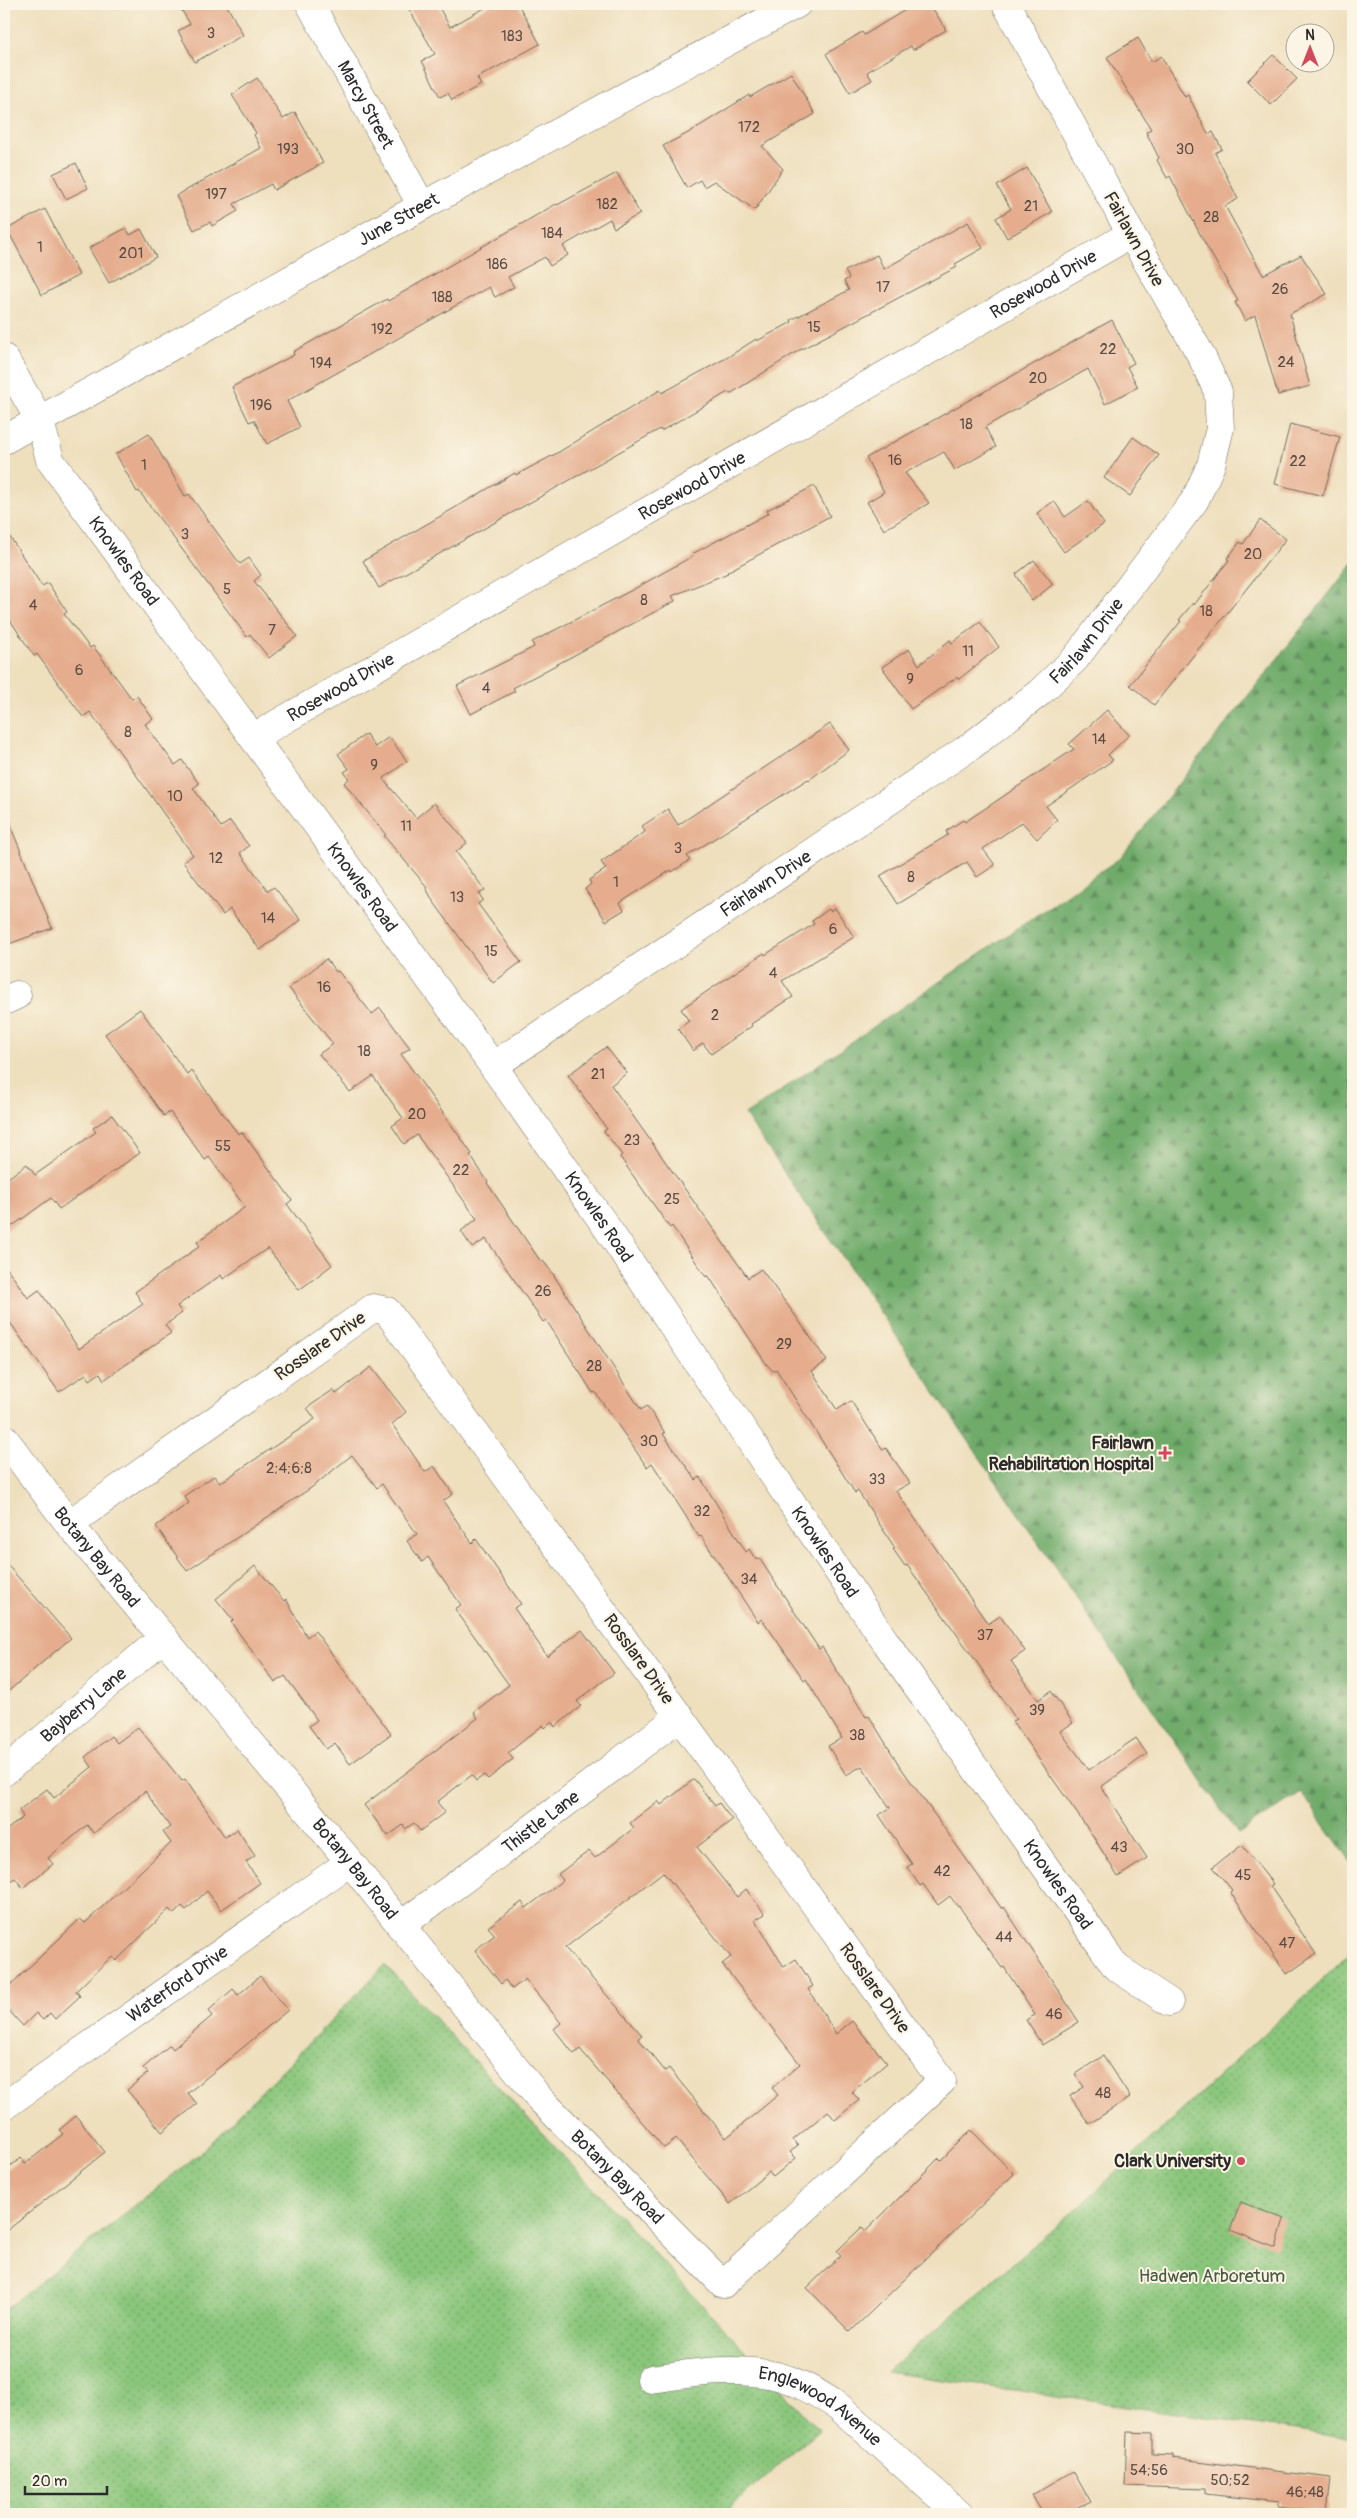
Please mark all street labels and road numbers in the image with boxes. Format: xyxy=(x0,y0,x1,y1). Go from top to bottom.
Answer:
street label: Marcy Street xyxy=(332,57,399,154)
street label: June Street xyxy=(354,188,444,252)
street label: Fairlawn Drive xyxy=(1098,188,1169,291)
street label: Rosewood Drive xyxy=(986,245,1101,324)
street label: Rosewood Drive xyxy=(635,446,750,526)
street label: Knowles Road xyxy=(83,512,164,611)
street label: Fairlawn Drive xyxy=(1045,593,1129,689)
street label: Rosewood Drive xyxy=(283,648,399,727)
street label: Knowles Road xyxy=(321,838,402,937)
street label: Fairlawn Drive xyxy=(716,845,816,923)
street label: Knowles Road xyxy=(559,1167,638,1267)
street label: Rosslare Drive xyxy=(270,1306,370,1386)
street label: Botany Bay Road xyxy=(48,1502,145,1613)
street label: Knowles Road xyxy=(786,1502,864,1602)
street label: Rosslare Drive xyxy=(598,1610,679,1709)
street label: Bayberry Lane xyxy=(36,1662,132,1748)
street label: Thistle Lane xyxy=(498,1785,584,1859)
street label: Botany Bay Road xyxy=(307,1814,403,1925)
street label: Knowles Road xyxy=(1017,1835,1097,1934)
street label: Rosslare Drive xyxy=(834,1939,915,2038)
street label: Waterford Drive xyxy=(122,1940,233,2028)
street label: Botany Bay Road xyxy=(565,2125,669,2230)
street label: Englewood Avenue xyxy=(757,2362,886,2451)

